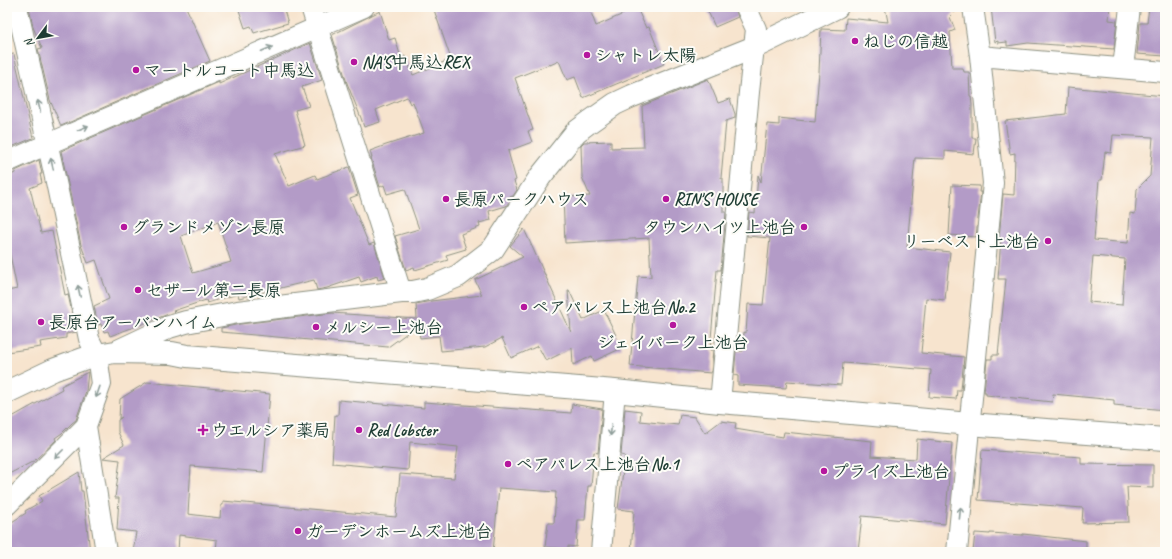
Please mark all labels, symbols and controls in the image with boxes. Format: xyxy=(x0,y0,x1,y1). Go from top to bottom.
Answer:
north arrow xyxy=(18,18,58,58)
place label: ねじの信越 xyxy=(863,31,948,52)
text: N xyxy=(21,35,37,50)
marker: ねじの信越 xyxy=(850,36,860,46)
one-way arrow xyxy=(261,45,273,52)
place label: シャトレ太陽 xyxy=(595,45,696,66)
marker: シャトレ太陽 xyxy=(582,50,592,60)
place label: NA'S中馬込REX xyxy=(362,52,471,73)
marker: NA'S中馬込REX xyxy=(349,57,359,67)
place label: マートルコート中馬込 xyxy=(144,60,314,81)
marker: マートルコート中馬込 xyxy=(131,65,141,75)
one-way arrow xyxy=(35,99,42,112)
one-way arrow xyxy=(77,124,89,131)
one-way arrow xyxy=(48,158,56,171)
place label: 長原パークハウス xyxy=(454,189,589,210)
place label: RIN'S HOUSE xyxy=(674,189,762,210)
marker: 長原パークハウス xyxy=(441,194,451,204)
marker: RIN'S HOUSE xyxy=(661,194,671,204)
place label: グランドメゾン長原 xyxy=(132,217,285,238)
place label: タウンハイツ上池台 xyxy=(644,217,796,238)
marker: グランドメゾン長原 xyxy=(119,222,129,232)
marker: タウンハイツ上池台 xyxy=(799,222,809,232)
place label: リーベスト上池台 xyxy=(903,231,1040,252)
marker: リーベスト上池台 xyxy=(1043,236,1053,246)
place label: セザール第二長原 xyxy=(146,280,281,301)
one-way arrow xyxy=(75,285,83,298)
marker: セザール第二長原 xyxy=(133,285,143,295)
place label: ペアパレス上池台No.2 xyxy=(532,297,696,318)
marker: ペアパレス上池台No.2 xyxy=(519,302,529,312)
place label: 長原台アーバンハイム xyxy=(49,312,217,333)
marker: 長原台アーバンハイム xyxy=(36,317,46,327)
place label: メルシー上池台 xyxy=(324,317,443,338)
marker: ジェイパーク上池台 xyxy=(668,320,678,330)
marker: メルシー上池台 xyxy=(311,322,321,332)
place label: ジェイパーク上池台 xyxy=(597,332,749,353)
one-way arrow xyxy=(94,385,101,398)
place label: ウエルシア薬局 xyxy=(211,420,330,441)
place label: Red Lobster xyxy=(367,420,439,441)
one-way arrow xyxy=(608,423,615,436)
marker: ウエルシア薬局 xyxy=(198,425,208,435)
marker: Red Lobster xyxy=(354,425,364,435)
one-way arrow xyxy=(54,449,64,459)
place label: ペアパレス上池台No.1 xyxy=(516,454,681,475)
marker: ペアパレス上池台No.1 xyxy=(503,459,513,469)
place label: プライズ上池台 xyxy=(832,461,950,482)
marker: プライズ上池台 xyxy=(819,466,829,476)
one-way arrow xyxy=(957,507,964,520)
place label: ガーデンホームズ上池台 xyxy=(306,521,492,542)
marker: ガーデンホームズ上池台 xyxy=(293,526,303,536)

